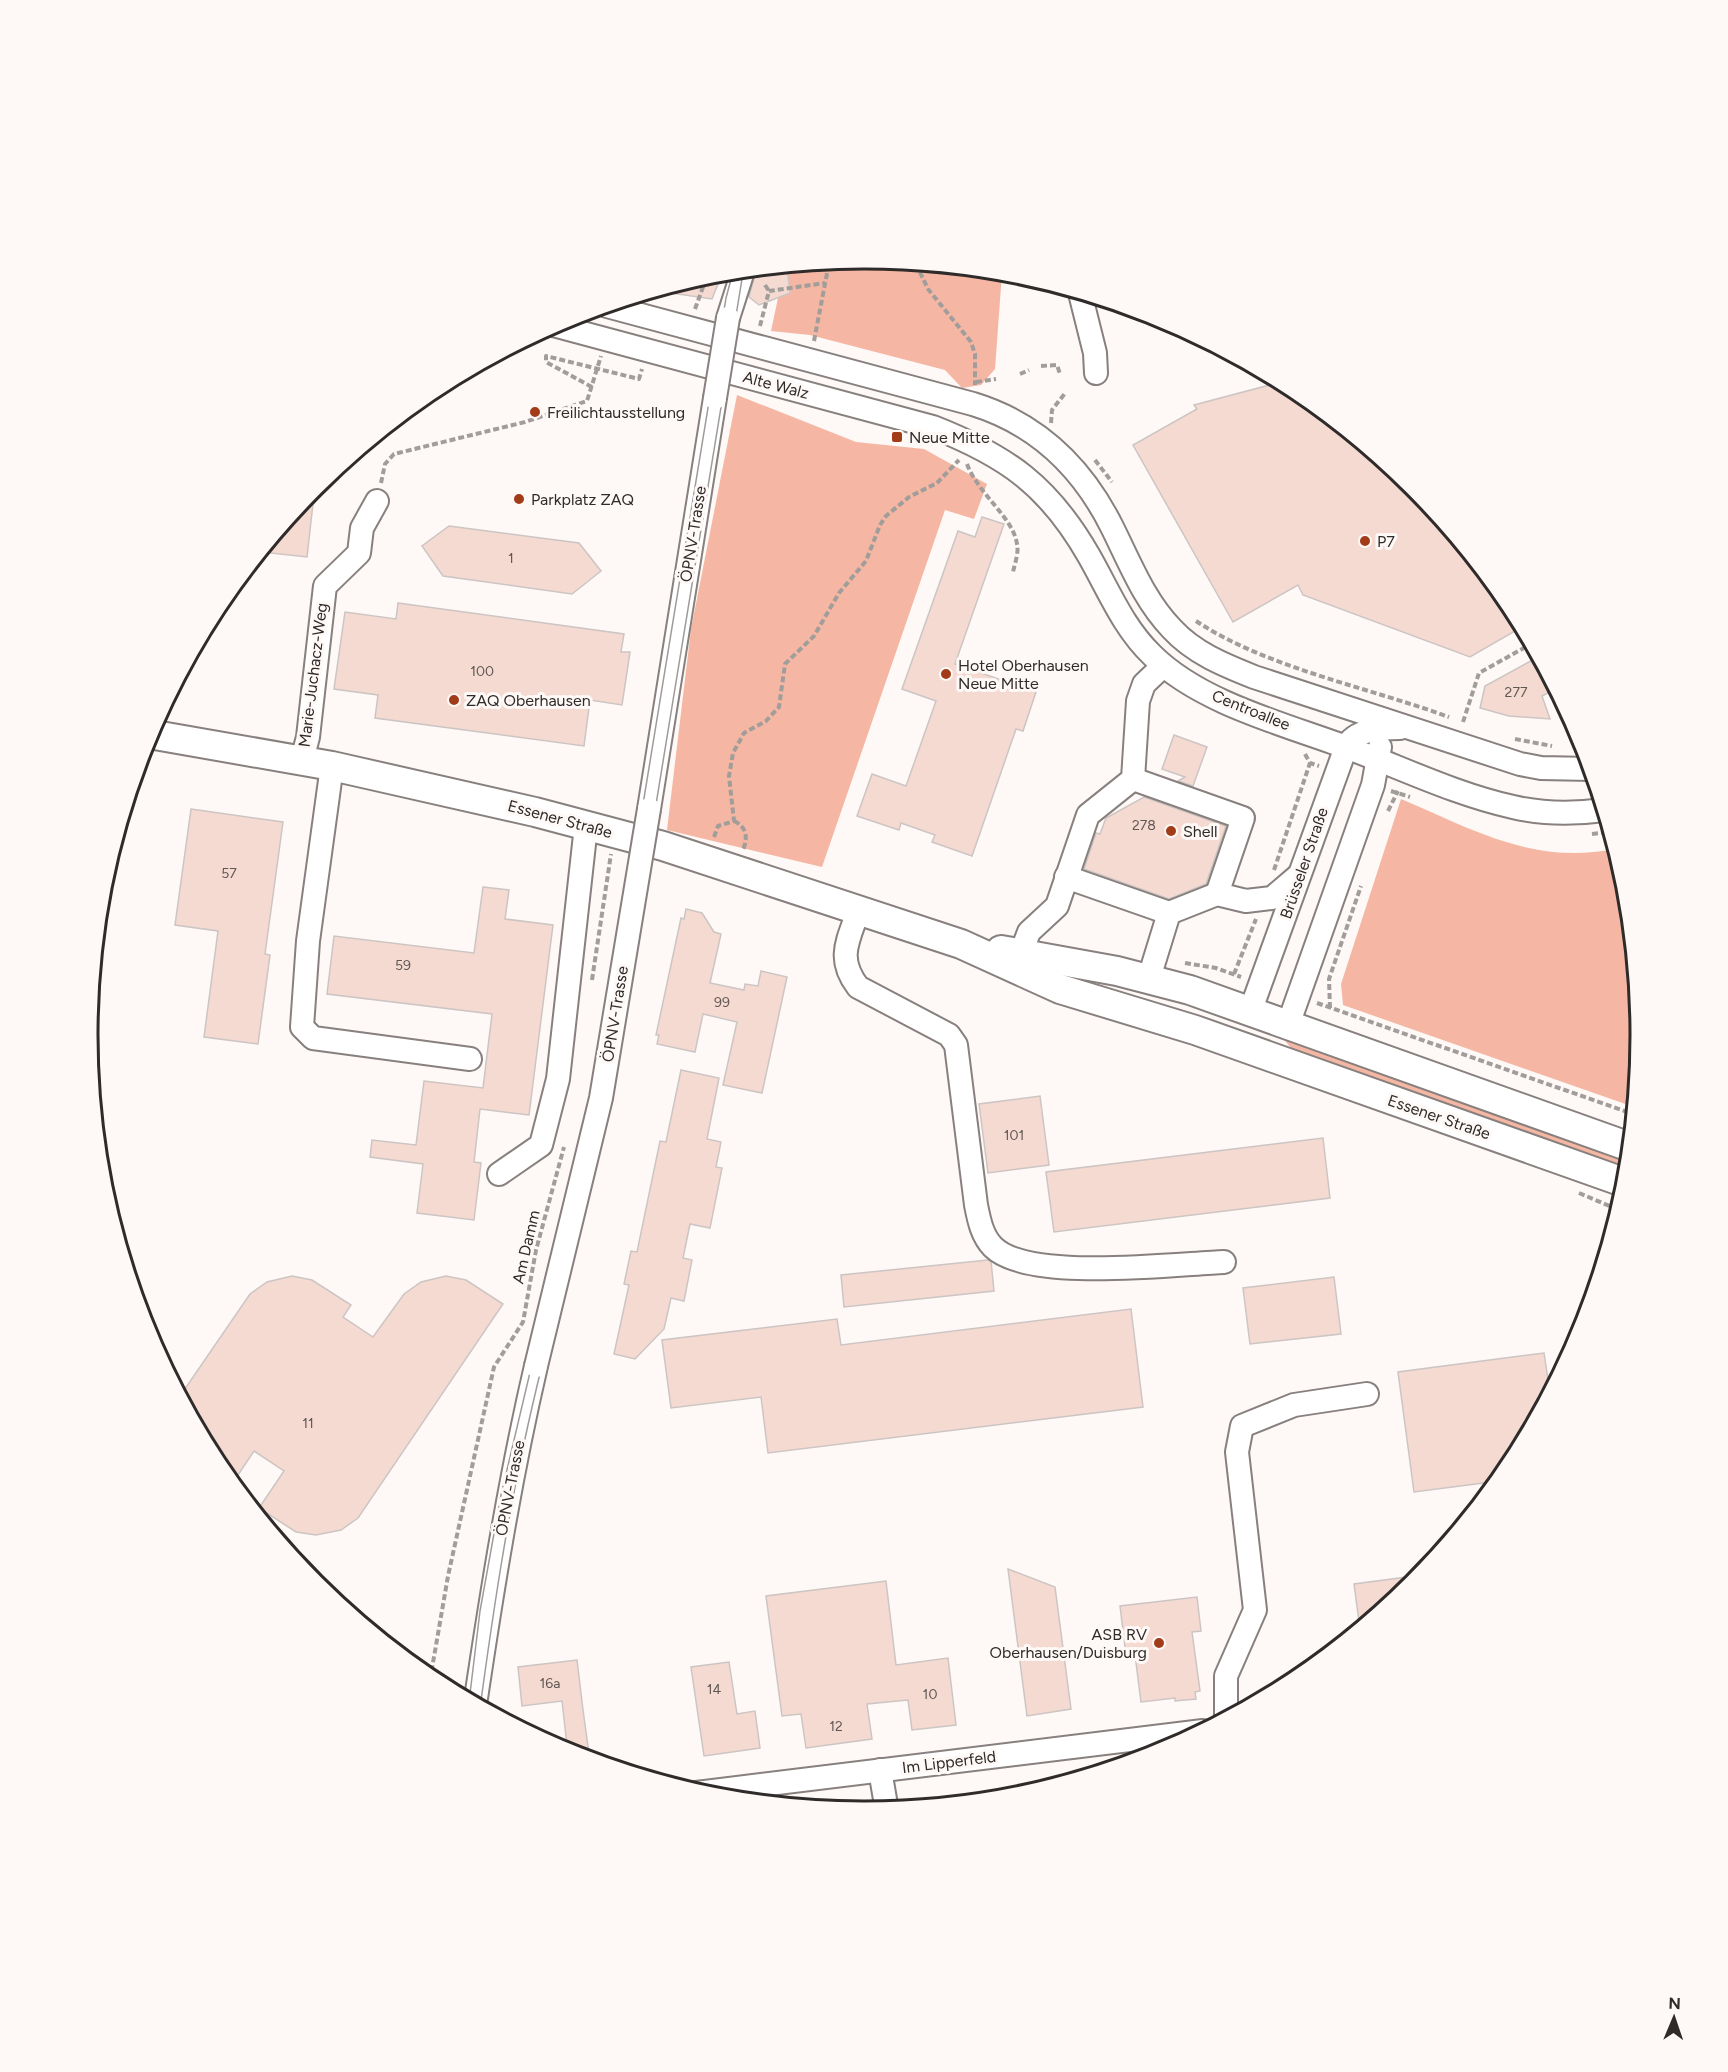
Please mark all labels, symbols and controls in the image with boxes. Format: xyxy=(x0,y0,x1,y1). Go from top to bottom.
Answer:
street label: Alte Walz xyxy=(741,367,811,403)
place label: Freilichtausstellung xyxy=(547,403,685,422)
marker: Freilichtausstellung xyxy=(528,405,542,419)
place label: Neue Mitte xyxy=(909,428,990,447)
marker: Neue Mitte xyxy=(890,430,904,444)
street label: ÖPNV-Trasse xyxy=(676,484,710,583)
place label: Parkplatz ZAQ xyxy=(531,490,634,509)
marker: Parkplatz ZAQ xyxy=(512,492,526,506)
place label: P7 xyxy=(1377,532,1395,551)
marker: P7 xyxy=(1358,534,1372,548)
house number: 1 xyxy=(508,550,514,567)
street label: Marie-Juchacz-Weg xyxy=(295,602,331,748)
place label: Hotel Oberhausen Neue Mitte xyxy=(958,656,1089,693)
house number: 100 xyxy=(470,663,494,680)
marker: Hotel Oberhausen Neue Mitte xyxy=(939,667,953,681)
house number: 277 xyxy=(1505,684,1528,701)
street label: Centroallee xyxy=(1209,686,1293,734)
place label: ZAQ Oberhausen xyxy=(466,691,591,710)
marker: ZAQ Oberhausen xyxy=(447,693,461,707)
street label: Essener Straße xyxy=(506,796,615,842)
street label: Brüsseler Straße xyxy=(1276,805,1332,921)
house number: 278 xyxy=(1132,817,1156,834)
place label: Shell xyxy=(1183,822,1218,841)
marker: Shell xyxy=(1164,824,1178,838)
house number: 57 xyxy=(221,865,237,882)
house number: 59 xyxy=(395,957,411,974)
street label: ÖPNV-Trasse xyxy=(598,964,632,1063)
house number: 99 xyxy=(714,994,730,1011)
street label: Essener Straße xyxy=(1385,1091,1493,1144)
house number: 101 xyxy=(1004,1127,1024,1144)
street label: Am Damm xyxy=(508,1208,544,1286)
house number: 11 xyxy=(302,1415,314,1432)
street label: ÖPNV-Trasse xyxy=(491,1438,529,1537)
place label: ASB RV Oberhausen/Duisburg xyxy=(989,1625,1147,1662)
marker: ASB RV Oberhausen/Duisburg xyxy=(1152,1636,1166,1650)
house number: 16a xyxy=(540,1675,560,1692)
house number: 14 xyxy=(707,1681,722,1698)
house number: 10 xyxy=(923,1686,937,1703)
house number: 12 xyxy=(829,1718,843,1735)
street label: Im Lipperfeld xyxy=(901,1747,997,1777)
north arrow xyxy=(1644,1988,1704,2048)
text: N xyxy=(1668,1994,1681,2013)

